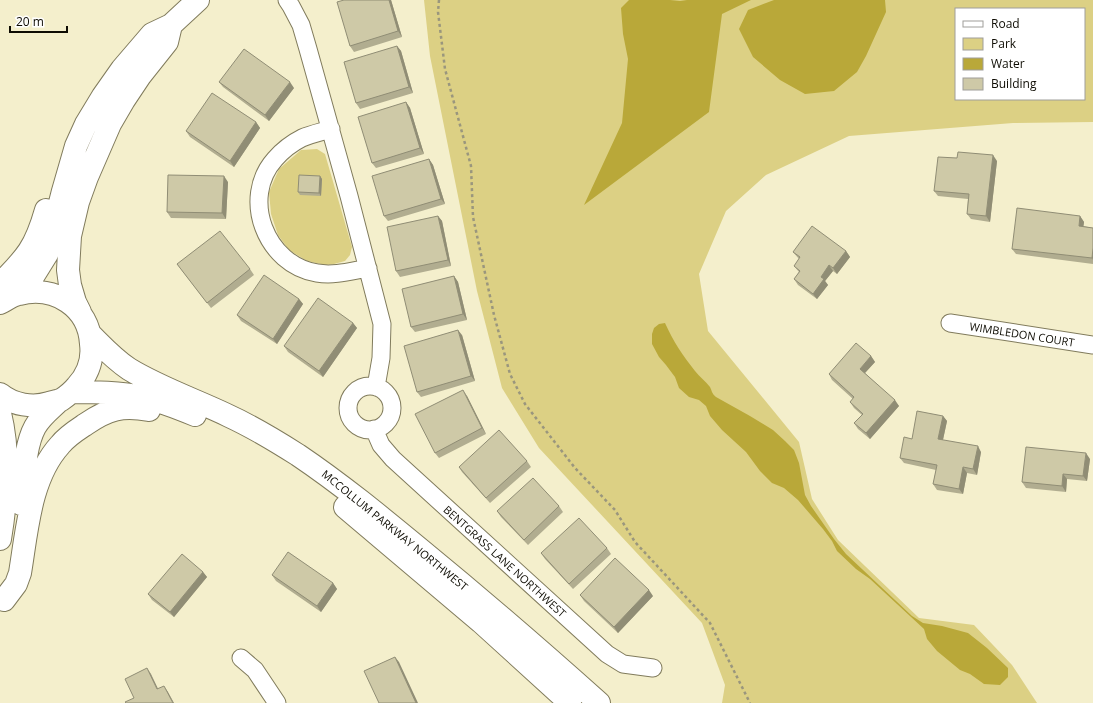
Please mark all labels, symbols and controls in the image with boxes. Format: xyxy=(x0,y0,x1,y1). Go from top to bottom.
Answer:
scale bar xyxy=(10,8,67,34)
legend xyxy=(955,8,1085,100)
text: 20 m xyxy=(16,13,44,30)
text: Road xyxy=(991,15,1020,32)
text: Park xyxy=(991,35,1017,52)
text: Water xyxy=(991,55,1025,72)
text: Building xyxy=(991,75,1037,92)
street label: WIMBLEDON COURT xyxy=(968,318,1076,350)
street label: MCCOLLUM PARKWAY NORTHWEST xyxy=(319,466,471,594)
street label: BENTGRASS LANE NORTHWEST xyxy=(440,502,570,620)

